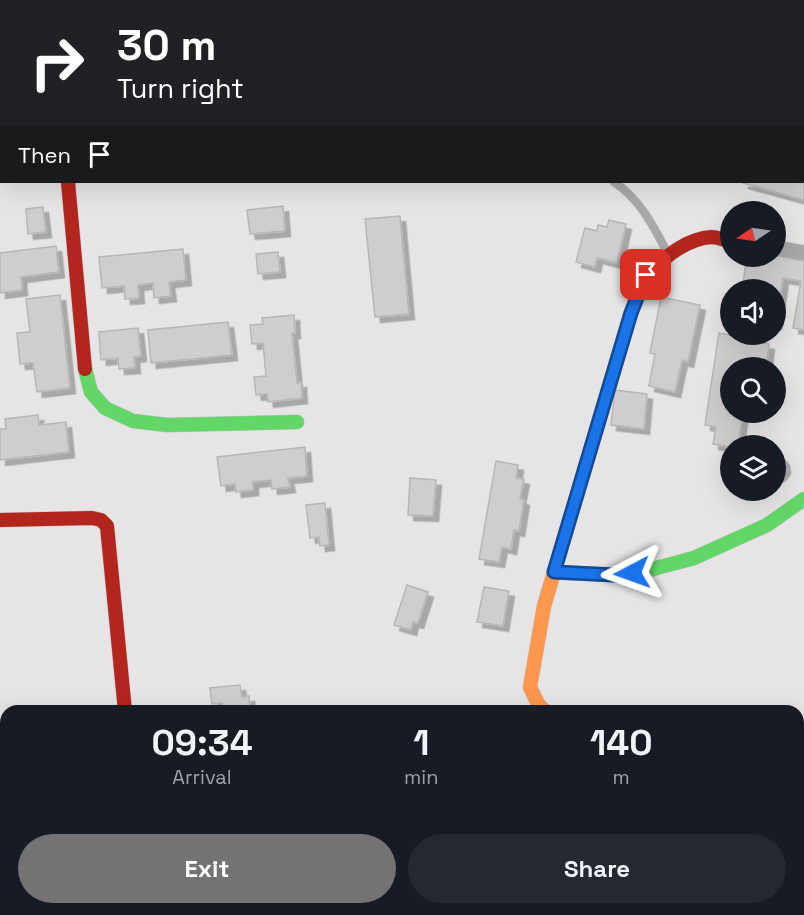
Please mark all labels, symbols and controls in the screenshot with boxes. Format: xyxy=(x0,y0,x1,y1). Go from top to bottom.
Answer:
text: 30 m xyxy=(117,19,216,72)
icon: right xyxy=(18,24,96,102)
text: Turn right xyxy=(117,71,244,106)
icon: arrive xyxy=(83,138,116,171)
text: Then xyxy=(18,141,71,169)
north arrow xyxy=(720,201,786,267)
map controls xyxy=(720,201,786,501)
pin xyxy=(620,249,671,300)
icon: arrive xyxy=(629,258,662,291)
button: sound xyxy=(720,279,786,345)
button: search xyxy=(720,357,786,423)
button: layers xyxy=(720,435,786,501)
position arrow xyxy=(600,541,664,605)
text: 09:34 xyxy=(152,720,253,766)
text: 1 xyxy=(413,720,429,766)
text: 140 xyxy=(590,720,652,766)
text: Arrival xyxy=(172,764,232,790)
text: min xyxy=(404,764,438,790)
text: m xyxy=(613,764,630,790)
button: Exit xyxy=(18,834,396,903)
button: Share xyxy=(408,834,786,903)

